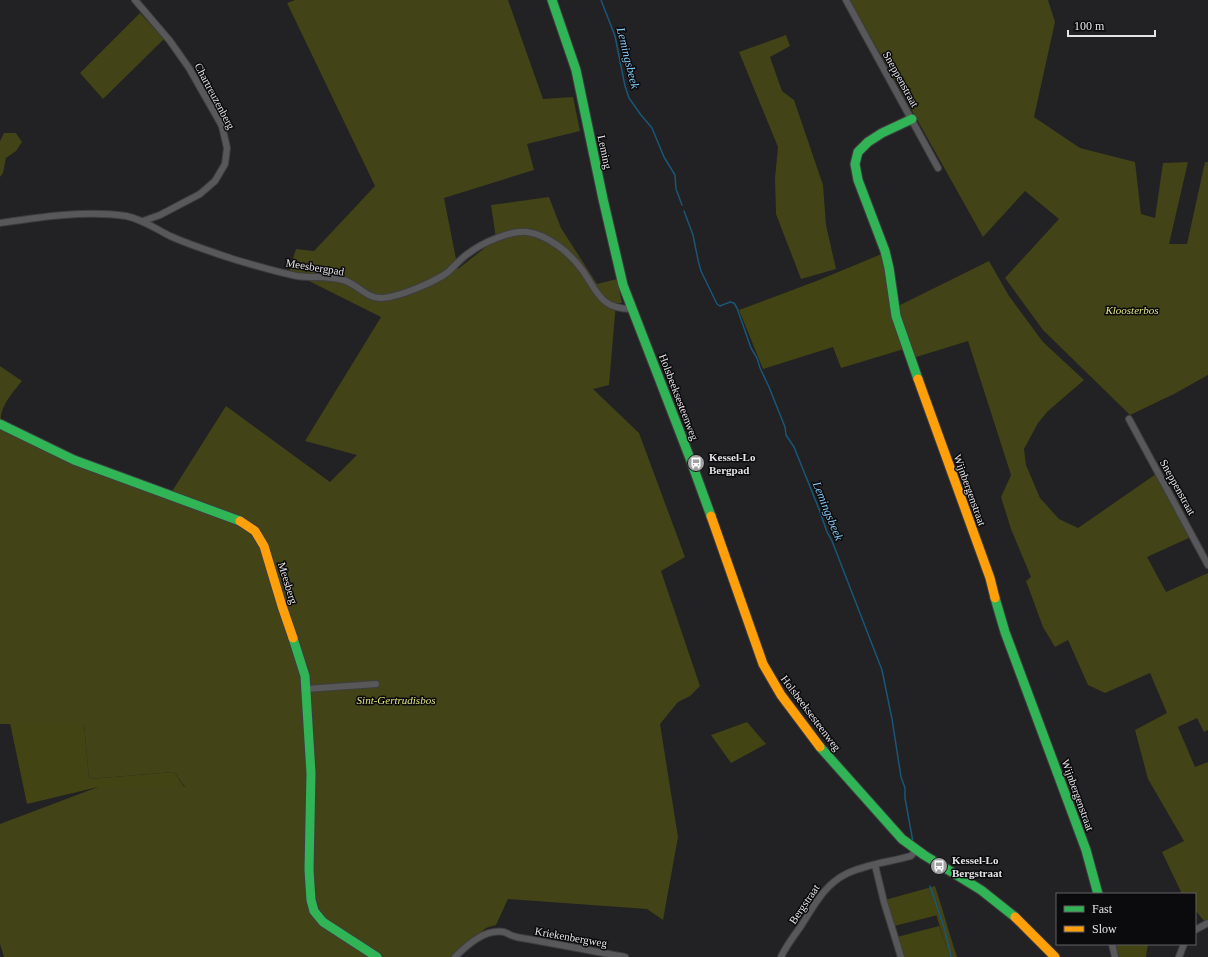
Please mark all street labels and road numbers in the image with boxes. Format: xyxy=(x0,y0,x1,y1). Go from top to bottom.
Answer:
street label: Sneppenstraat xyxy=(881,49,921,109)
street label: Chartreuzenberg xyxy=(193,61,238,132)
street label: Leming xyxy=(596,134,615,170)
street label: Meesbergpad xyxy=(285,256,346,278)
street label: Holsbeeksesteenweg xyxy=(657,352,701,442)
street label: Wijnbergenstraat xyxy=(952,453,988,527)
street label: Sneppenstraat xyxy=(1158,457,1198,517)
street label: Meesberg xyxy=(276,561,300,606)
street label: Holsbeeksesteenweg xyxy=(779,673,844,754)
street label: Wijnbergenstraat xyxy=(1060,758,1096,832)
street label: Bergstraat xyxy=(786,882,822,926)
street label: Kriekenbergweg xyxy=(534,925,609,949)

